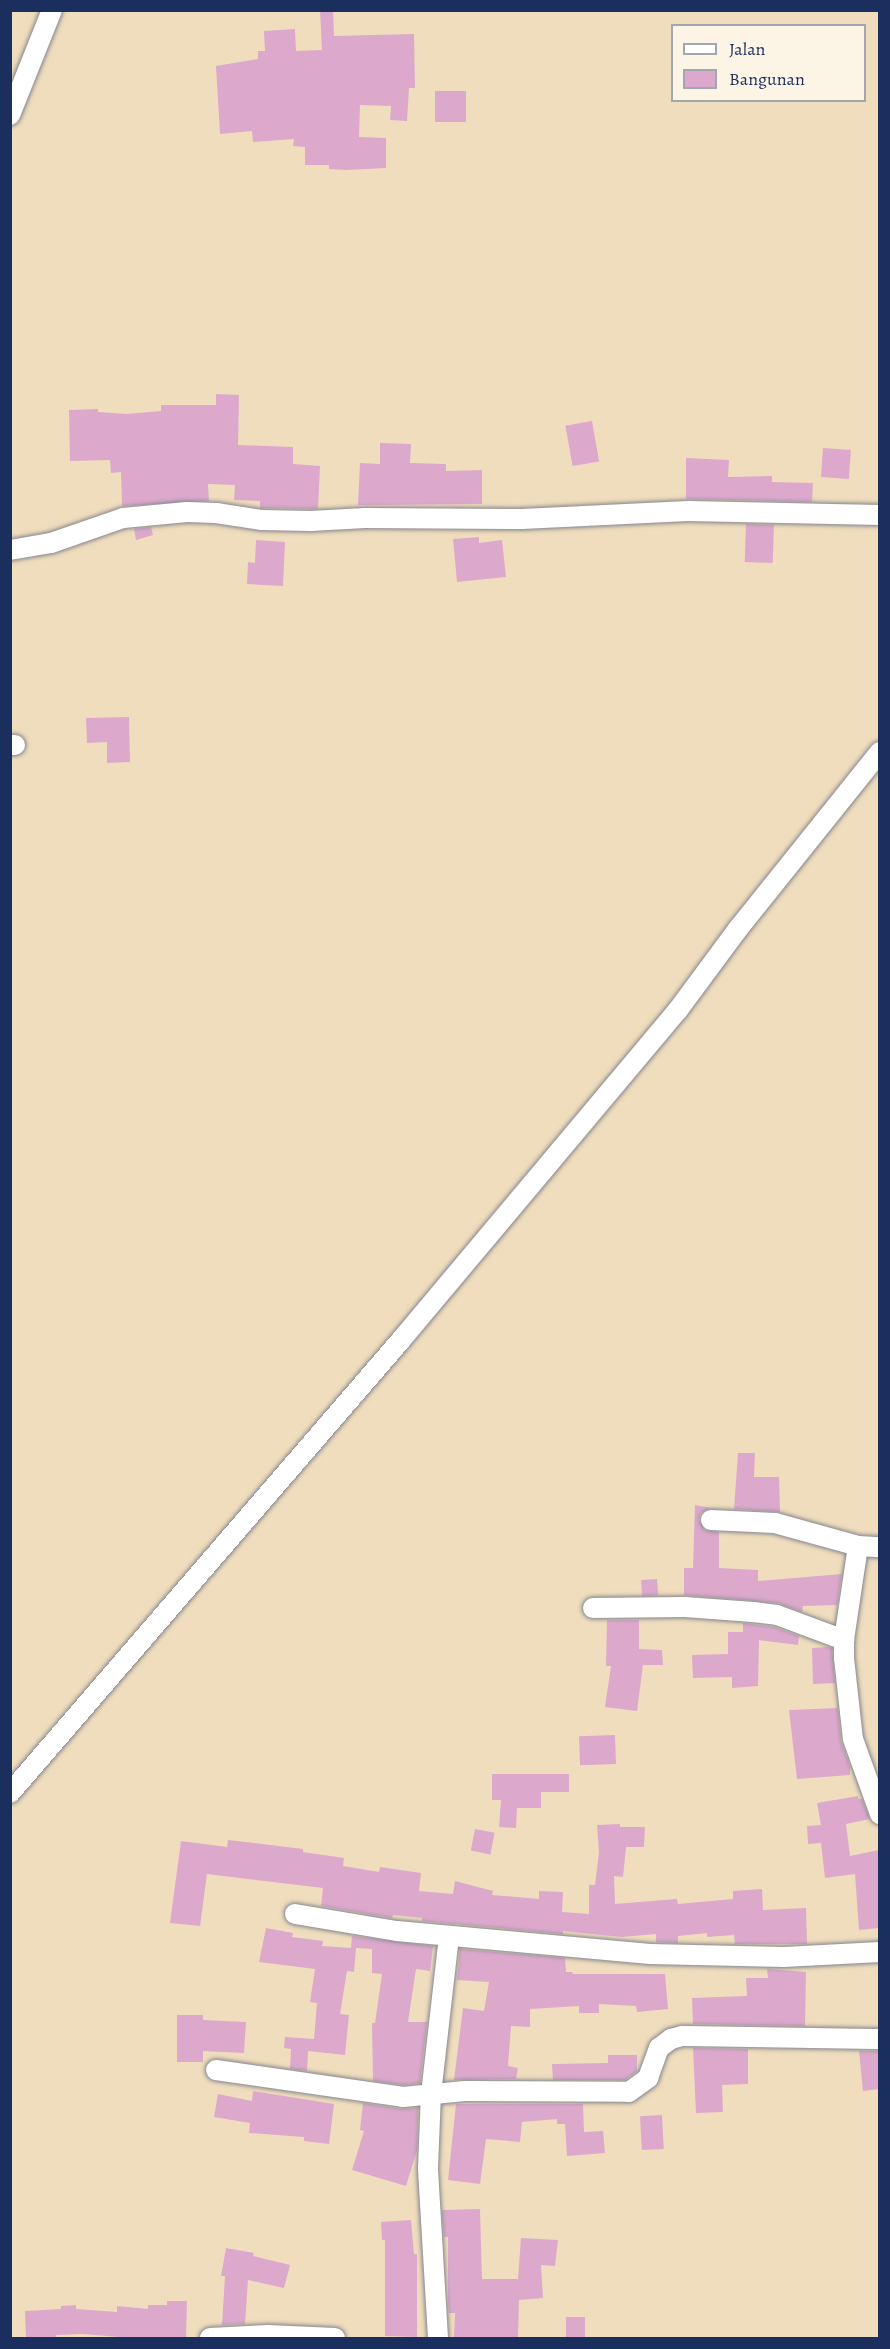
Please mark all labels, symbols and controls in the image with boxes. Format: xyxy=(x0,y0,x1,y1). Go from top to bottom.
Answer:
legend xyxy=(671,24,866,102)
text: Jalan xyxy=(729,37,765,61)
text: Bangunan xyxy=(729,67,805,91)

